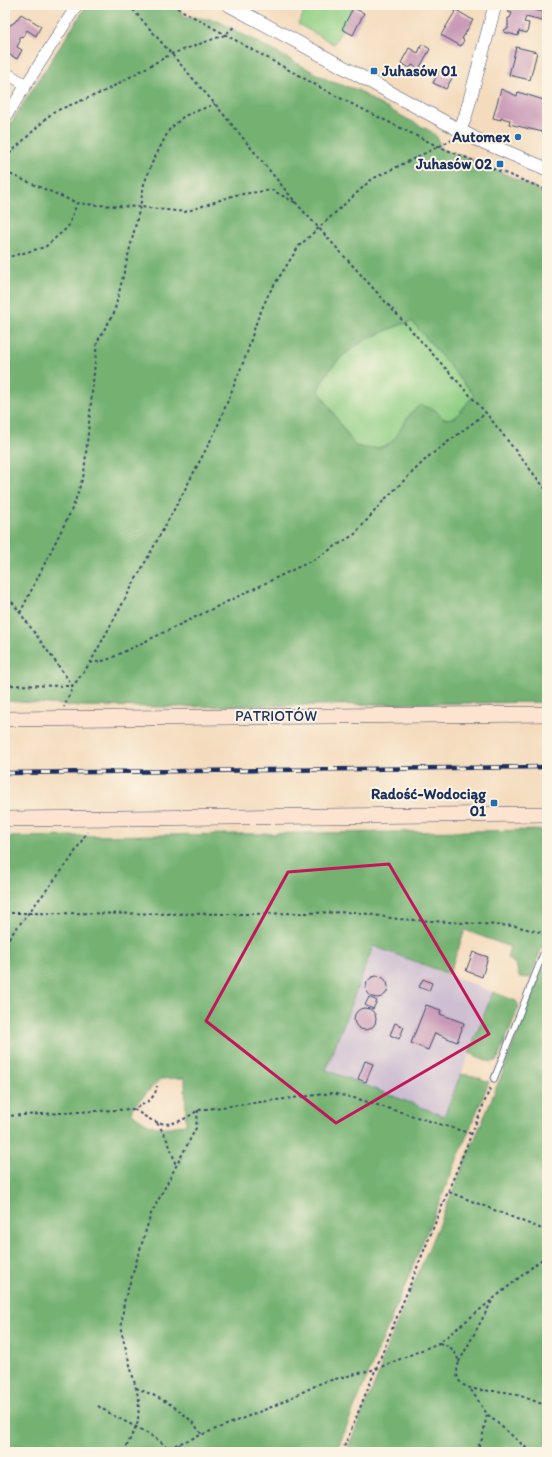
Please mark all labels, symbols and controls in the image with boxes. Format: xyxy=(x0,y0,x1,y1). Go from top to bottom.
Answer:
place label: Juhasów 01 xyxy=(381,62,457,80)
marker: Juhasów 01 xyxy=(369,66,379,76)
place label: Automex xyxy=(451,128,511,146)
marker: Automex xyxy=(513,132,523,142)
place label: Juhasów 02 xyxy=(415,155,492,173)
marker: Juhasów 02 xyxy=(495,159,505,169)
street label: PATRIOTÓW xyxy=(235,707,317,725)
place label: Radość-Wodociąg 01 xyxy=(371,785,486,820)
marker: Radość-Wodociąg 01 xyxy=(489,798,499,808)

